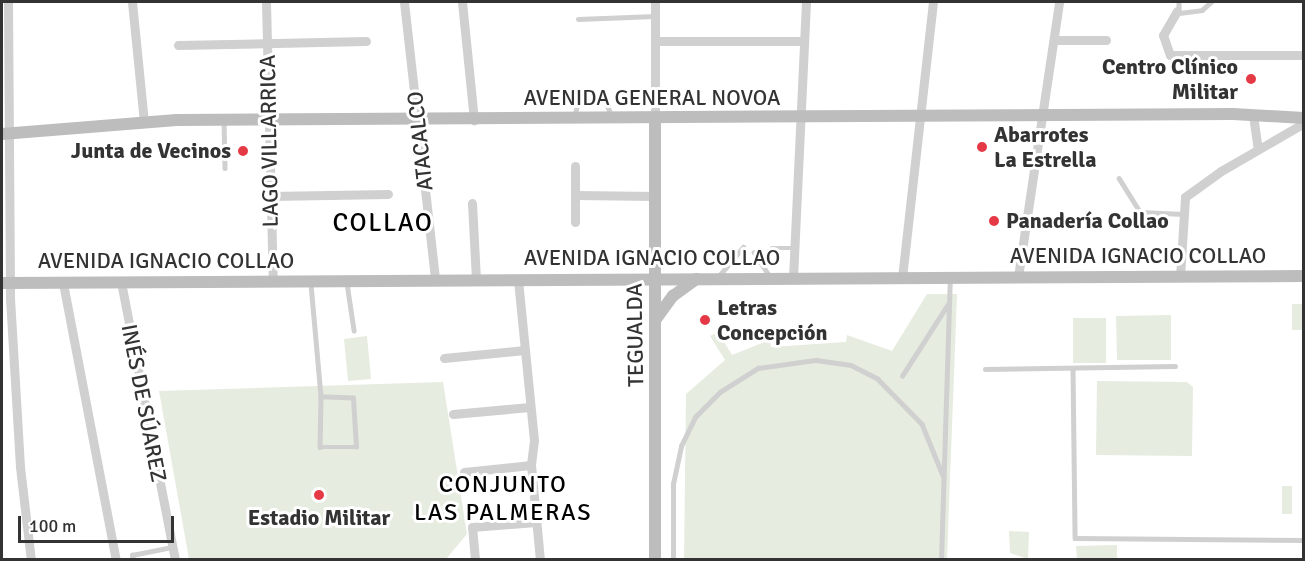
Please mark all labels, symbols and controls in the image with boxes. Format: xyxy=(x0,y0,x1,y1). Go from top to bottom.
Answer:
place label: Centro Clínico Militar xyxy=(1102,53,1238,104)
street label: LAGO VILLARRICA xyxy=(254,54,284,228)
marker: Centro Clínico Militar xyxy=(1242,70,1260,88)
street label: AVENIDA GENERAL NOVOA xyxy=(523,85,781,111)
street label: ATACALCO xyxy=(402,90,438,192)
place label: Abarrotes La Estrella xyxy=(994,121,1096,172)
place label: Junta de Vecinos xyxy=(71,138,231,164)
marker: Abarrotes La Estrella xyxy=(975,140,989,154)
marker: Junta de Vecinos xyxy=(236,144,250,158)
district label: COLLAO xyxy=(333,208,433,240)
place label: Panadería Collao xyxy=(1006,208,1169,234)
marker: Panadería Collao xyxy=(987,214,1001,228)
street label: AVENIDA IGNACIO COLLAO xyxy=(1010,243,1266,269)
street label: AVENIDA IGNACIO COLLAO xyxy=(524,245,780,271)
street label: AVENIDA IGNACIO COLLAO xyxy=(38,248,294,274)
street label: TEGUALDA xyxy=(621,283,649,387)
place label: Letras Concepción xyxy=(717,294,828,346)
marker: Letras Concepción xyxy=(698,313,712,327)
street label: INÉS DE SÚAREZ xyxy=(116,322,172,484)
district label: CONJUNTO LAS PALMERAS xyxy=(414,471,592,527)
marker: Estadio Militar xyxy=(312,488,326,502)
scale bar xyxy=(21,504,177,542)
place label: Estadio Militar xyxy=(248,505,390,531)
text: 100 m xyxy=(29,515,76,537)

